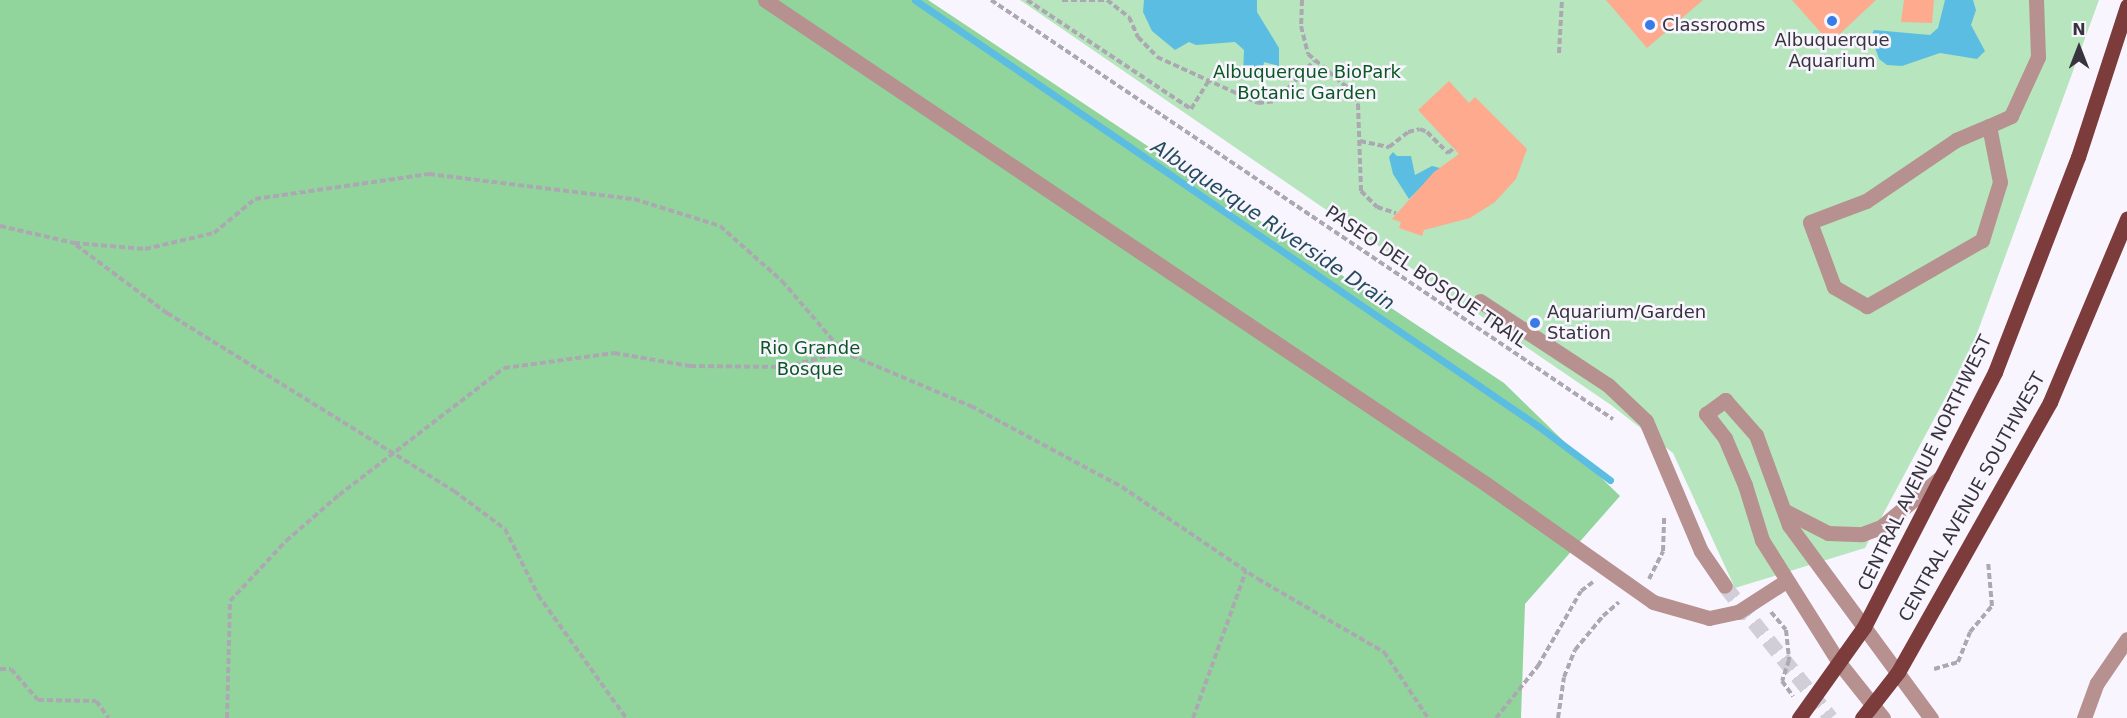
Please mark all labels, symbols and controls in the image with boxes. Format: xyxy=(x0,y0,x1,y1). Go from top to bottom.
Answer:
place label: Classrooms xyxy=(1662,14,1765,36)
marker: Albuquerque Aquarium xyxy=(1825,14,1839,28)
marker: Classrooms xyxy=(1643,18,1657,32)
north arrow xyxy=(2049,18,2109,78)
text: N xyxy=(2072,20,2086,39)
place label: Albuquerque Aquarium xyxy=(1774,30,1890,72)
park label: Albuquerque BioPark Botanic Garden xyxy=(1213,62,1401,104)
water label: Albuquerque Riverside Drain xyxy=(1147,135,1399,315)
street label: PASEO DEL BOSQUE TRAIL xyxy=(1321,201,1531,353)
place label: Aquarium/Garden Station xyxy=(1547,302,1706,344)
marker: Aquarium/Garden Station xyxy=(1528,316,1542,330)
street label: CENTRAL AVENUE NORTHWEST xyxy=(1854,332,1996,594)
park label: Rio Grande Bosque xyxy=(760,338,860,380)
street label: CENTRAL AVENUE SOUTHWEST xyxy=(1894,369,2050,625)

